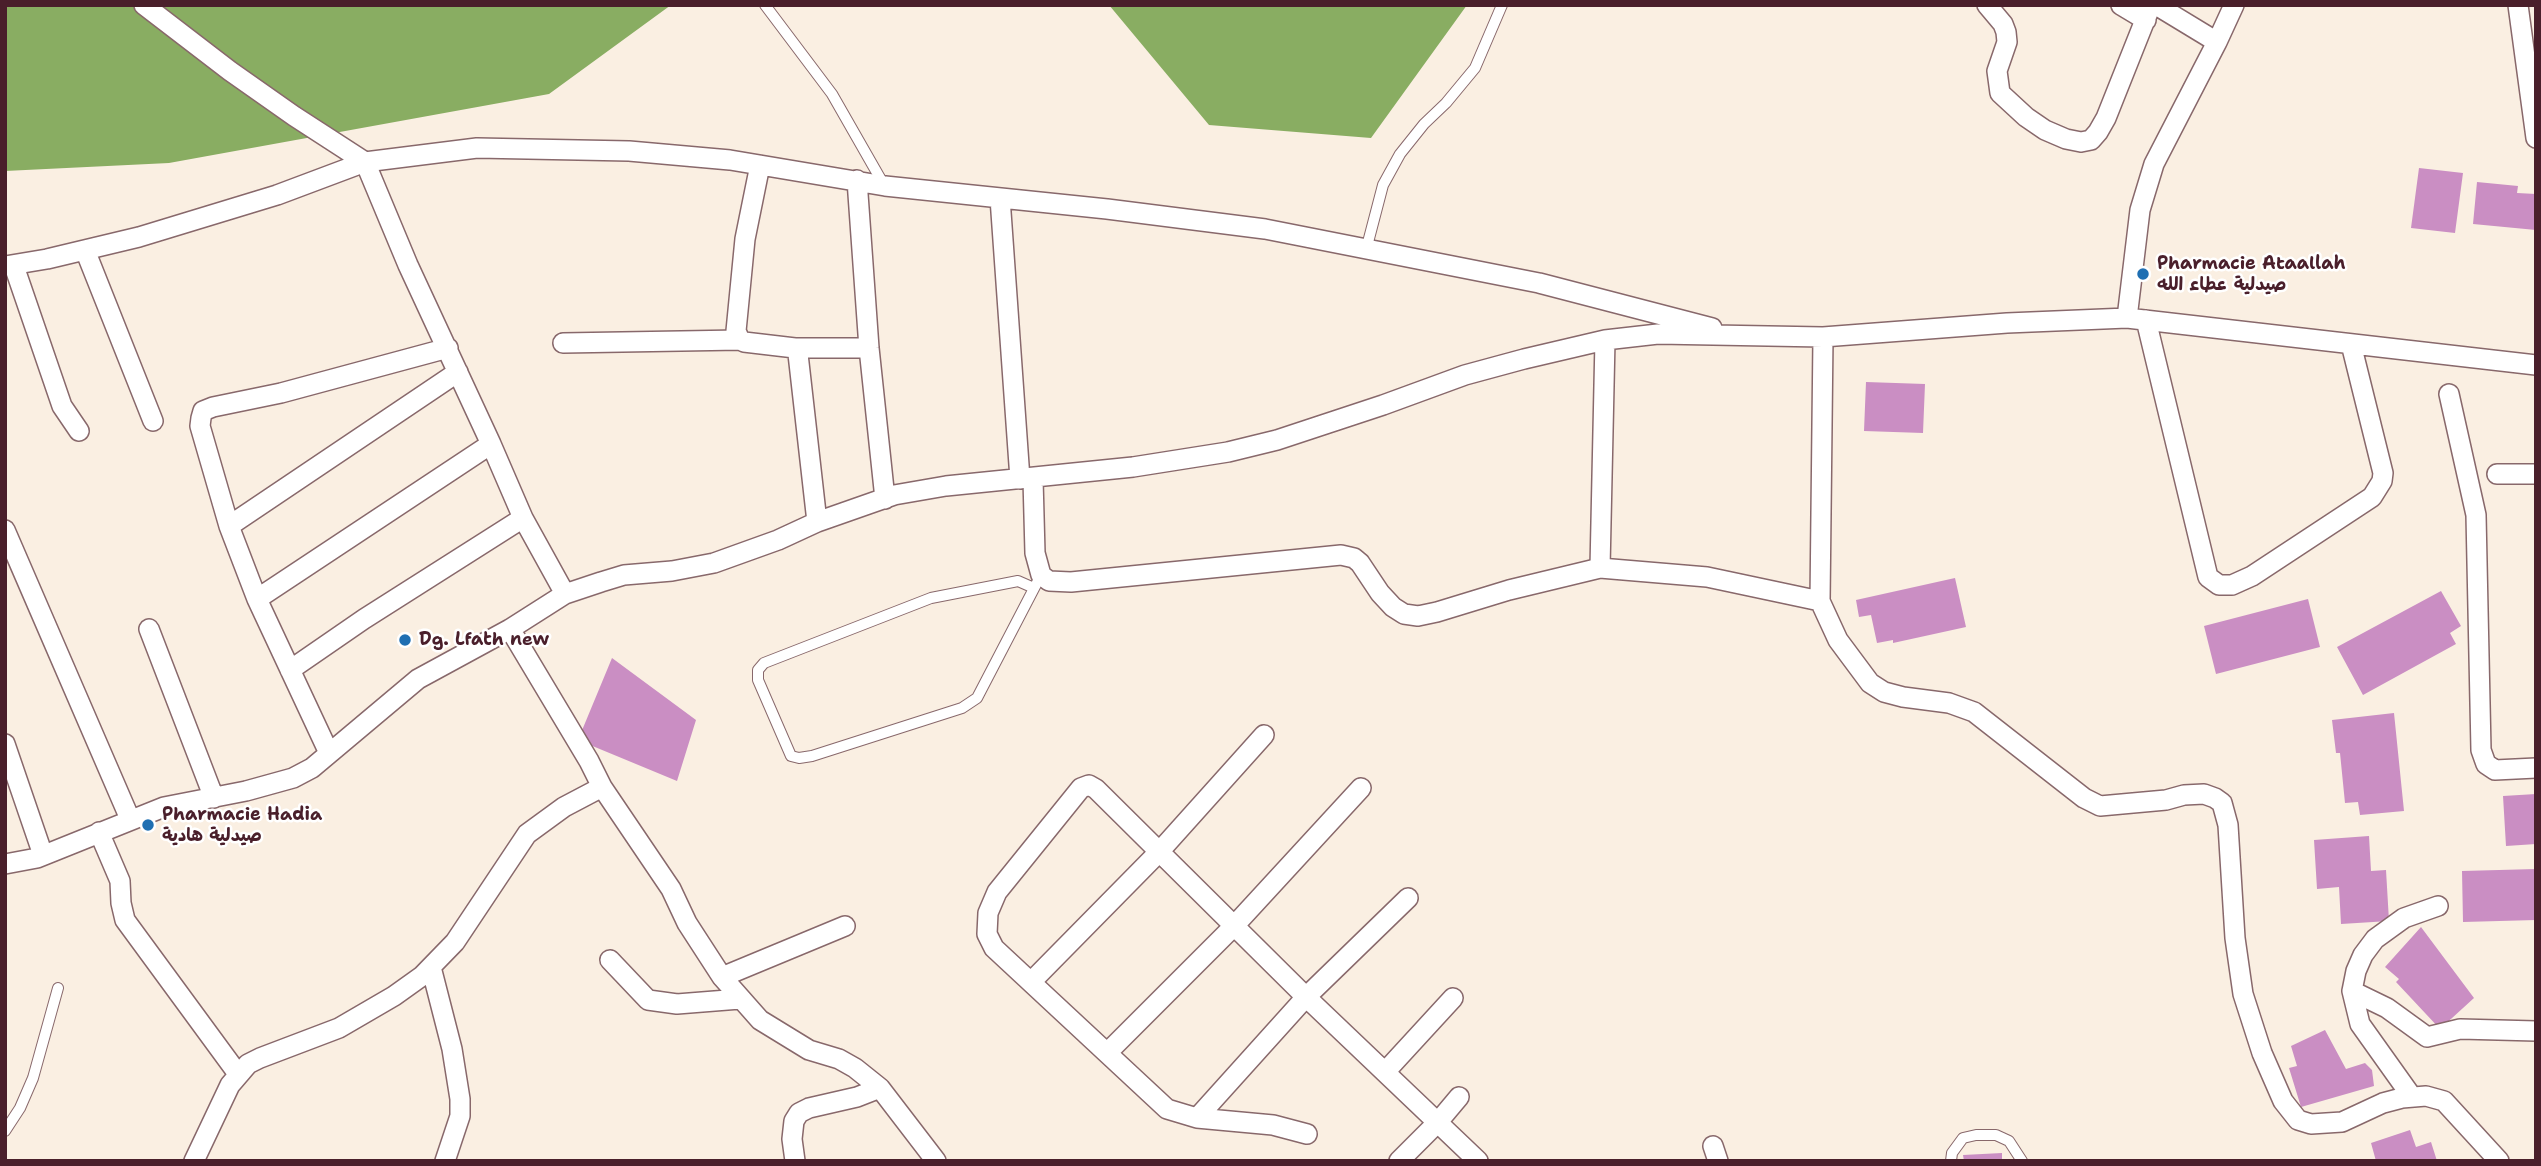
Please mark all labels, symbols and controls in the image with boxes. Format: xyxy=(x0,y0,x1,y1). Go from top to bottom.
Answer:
place label: Pharmacie Ataallah صيدلية عطاء الله xyxy=(2157,253,2346,296)
marker: Pharmacie Ataallah صيدلية عطاء الله xyxy=(2135,266,2151,282)
place label: Dg. Lfath new xyxy=(419,629,549,651)
marker: Dg. Lfath new xyxy=(397,632,413,648)
place label: Pharmacie Hadia صيدلية هادية xyxy=(162,804,322,846)
marker: Pharmacie Hadia صيدلية هادية xyxy=(140,817,156,833)

